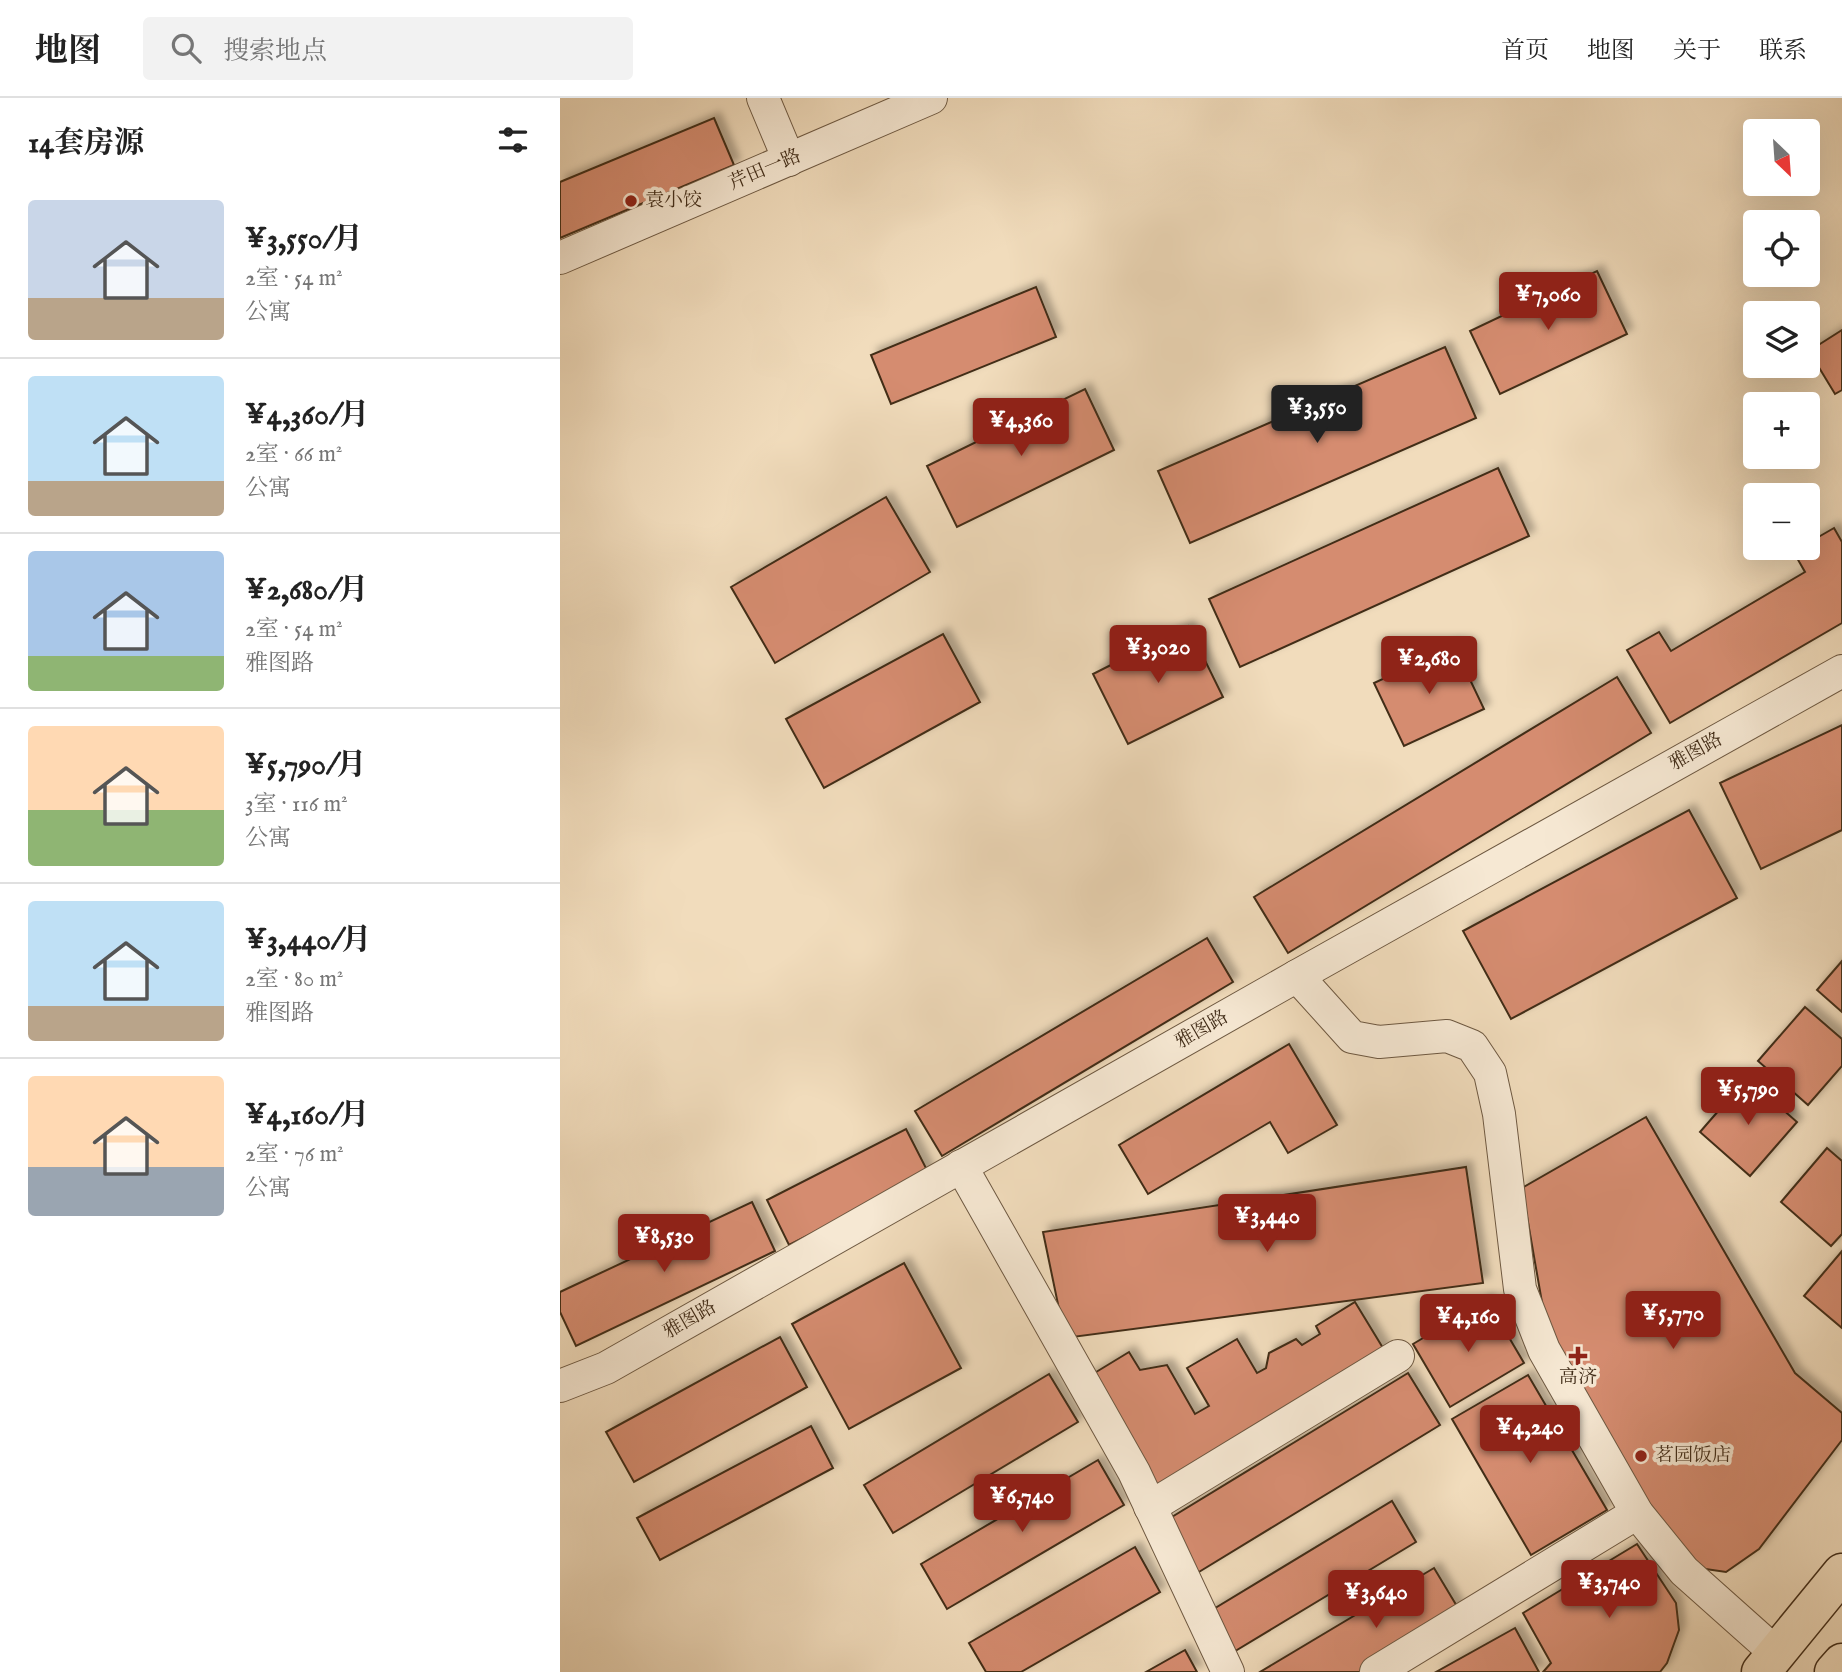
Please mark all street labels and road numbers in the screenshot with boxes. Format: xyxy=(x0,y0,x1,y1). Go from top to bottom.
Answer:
street label: 芹田一路 xyxy=(725,144,805,196)
street label: 雅图路 xyxy=(1665,728,1727,776)
street label: 雅图路 xyxy=(1171,1005,1233,1055)
street label: 雅图路 xyxy=(659,1295,721,1345)

